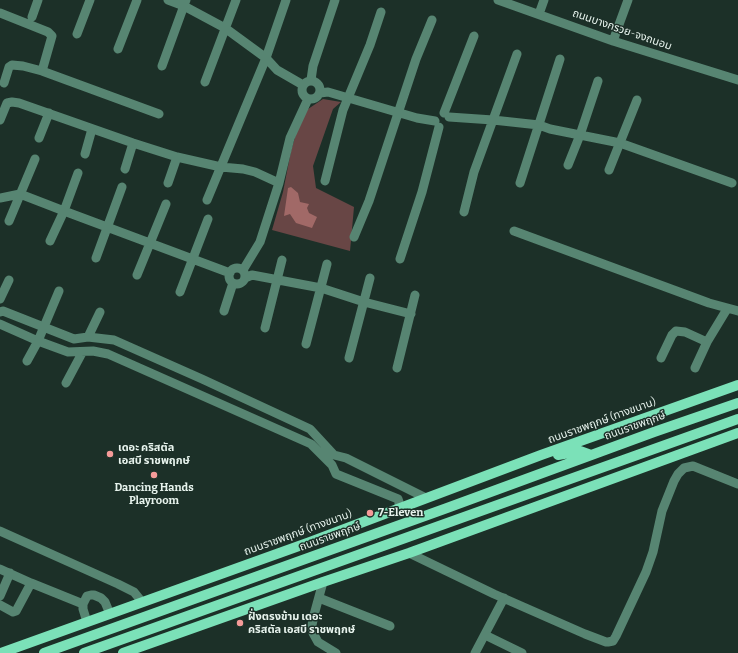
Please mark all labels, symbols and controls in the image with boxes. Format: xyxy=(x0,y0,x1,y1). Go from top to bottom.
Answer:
street label: ถนนบางกรวย-จงถนอม xyxy=(571,7,673,53)
street label: ถนนราชพฤกษ์ (ทางขนาน) xyxy=(546,395,658,447)
street label: ถนนราชพฤกษ์ xyxy=(603,409,667,443)
place label: เดอะ คริสตัล เอสบี ราชพฤกษ์ xyxy=(118,441,190,467)
marker: เดอะ คริสตัล เอสบี ราชพฤกษ์ xyxy=(105,449,115,459)
marker: Dancing Hands Playroom xyxy=(149,470,159,480)
place label: Dancing Hands Playroom xyxy=(114,481,194,507)
place label: 7-Eleven xyxy=(378,506,423,520)
street label: ถนนราชพฤกษ์ (ทางขนาน) xyxy=(242,507,354,559)
marker: 7-Eleven xyxy=(365,508,375,518)
street label: ถนนราชพฤกษ์ xyxy=(298,520,362,554)
place label: ฝั่งตรงข้าม เดอะ คริสตัล เอสบี ราชพฤกษ์ xyxy=(248,610,355,636)
marker: ฝั่งตรงข้าม เดอะ คริสตัล เอสบี ราชพฤกษ์ xyxy=(235,618,245,628)

